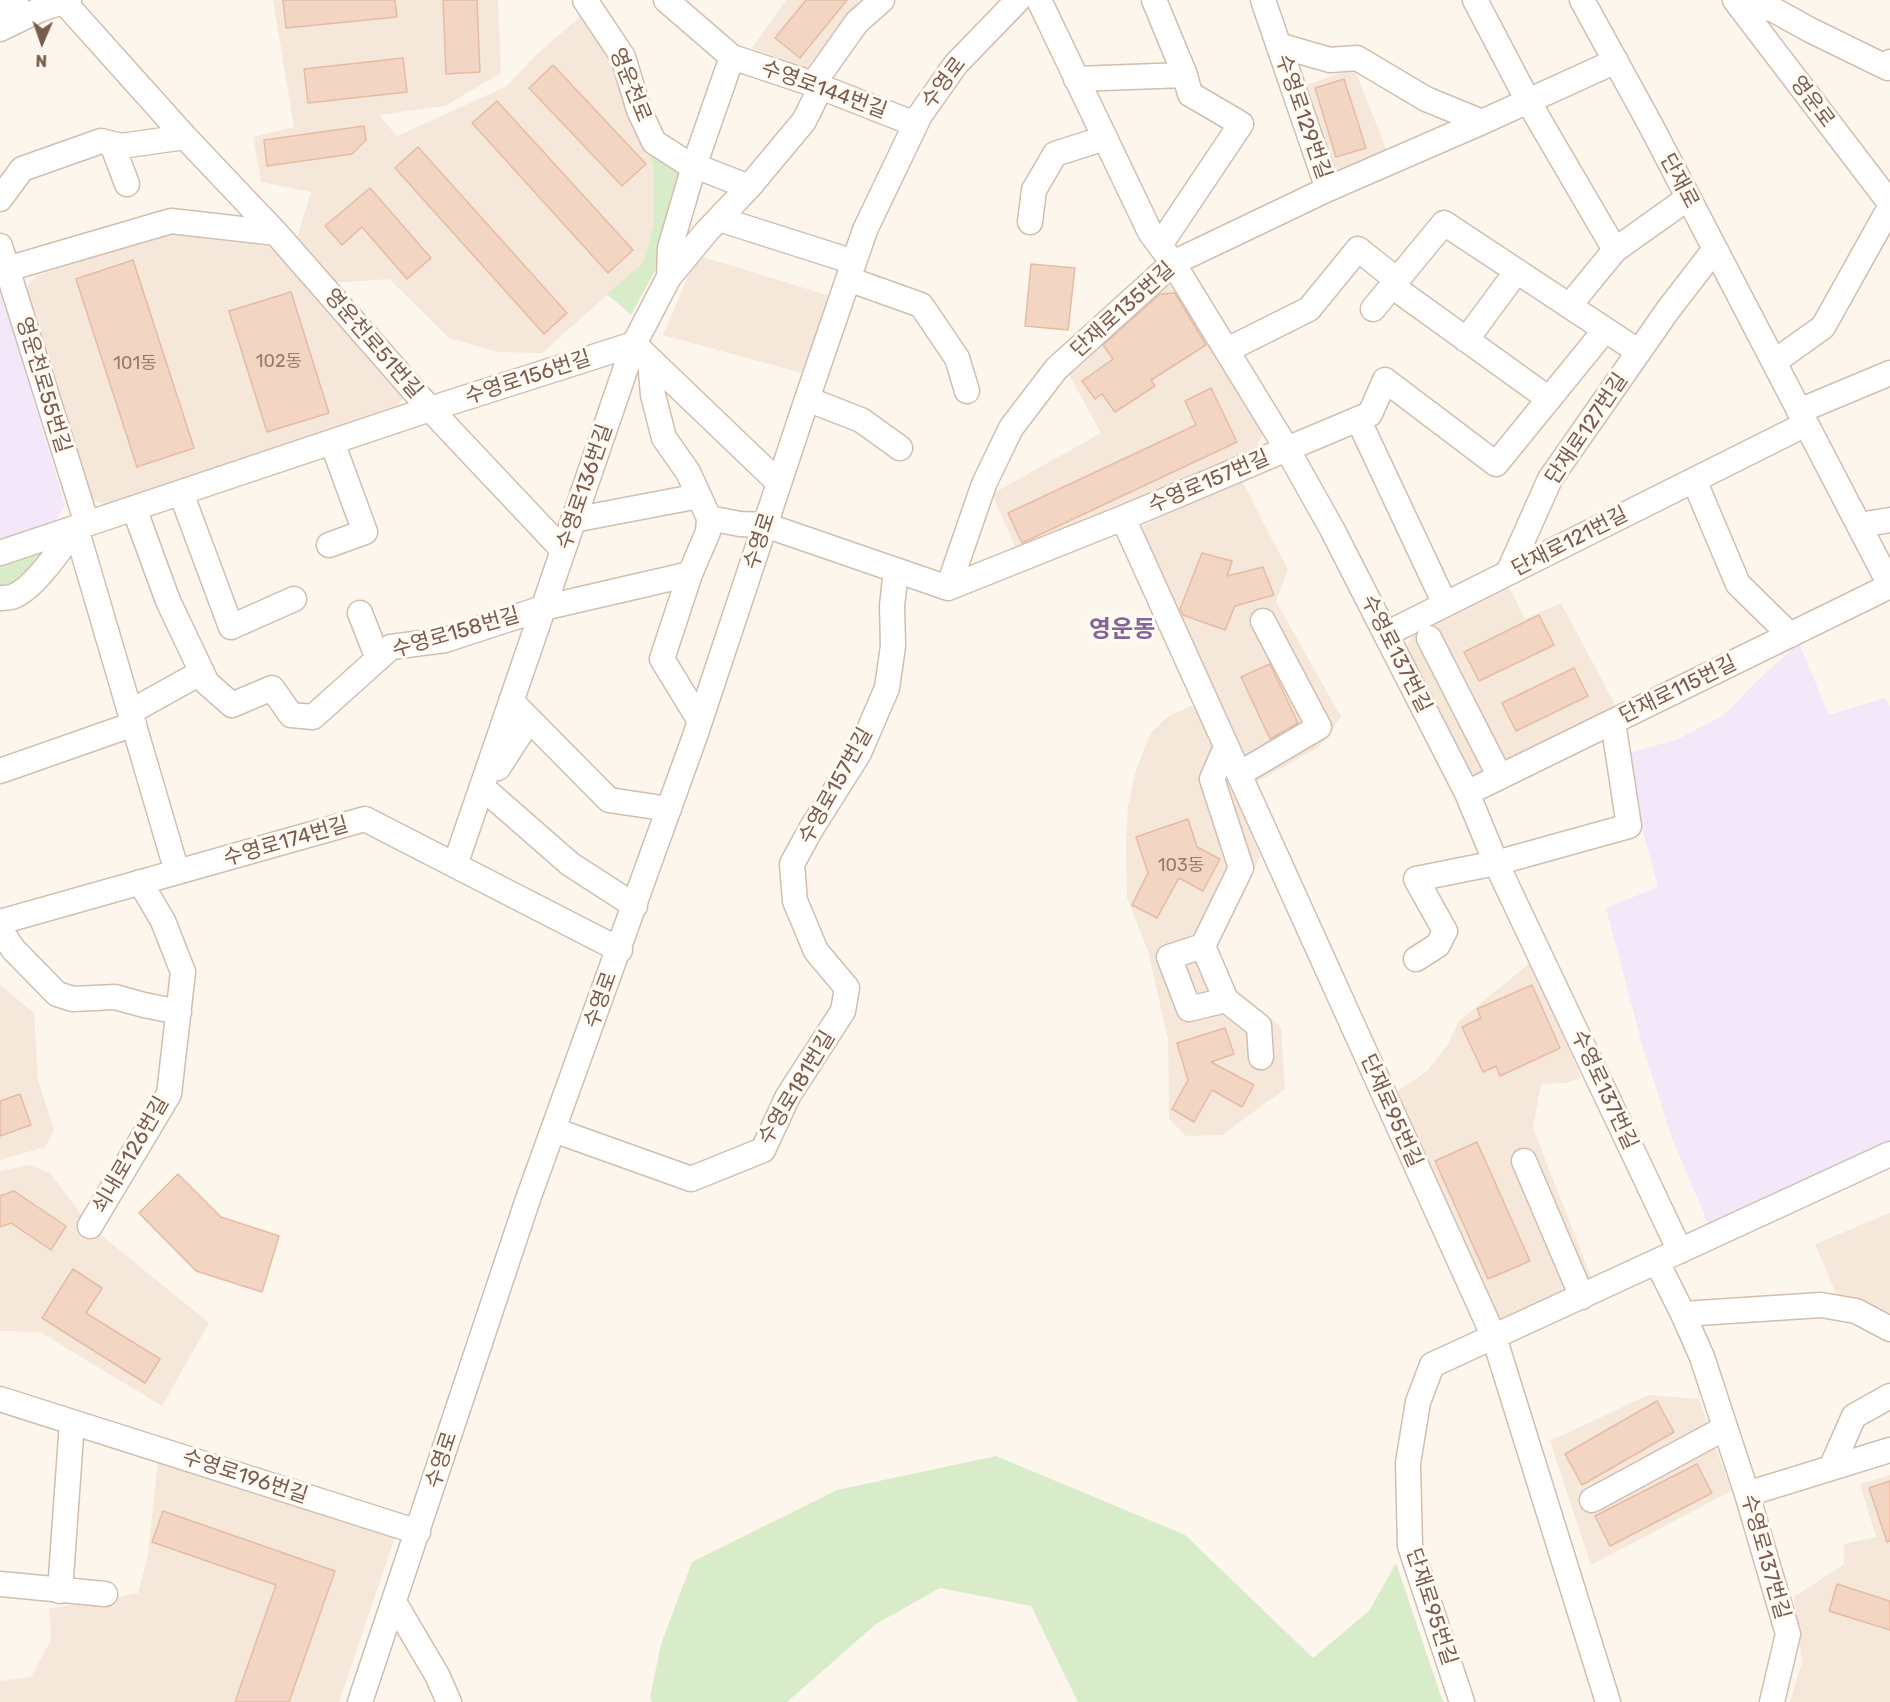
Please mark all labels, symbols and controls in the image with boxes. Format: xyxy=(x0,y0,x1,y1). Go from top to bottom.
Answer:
north arrow xyxy=(12,12,72,72)
street label: 영운천로 xyxy=(604,44,656,126)
text: N xyxy=(35,51,47,70)
street label: 수영로129번길 xyxy=(1270,51,1336,183)
street label: 수영로 xyxy=(916,52,972,114)
street label: 수영로144번길 xyxy=(758,56,890,124)
street label: 영운로 xyxy=(1784,71,1840,133)
street label: 단재로 xyxy=(1654,149,1704,213)
street label: 단재로135번길 xyxy=(1066,257,1180,363)
street label: 영운천로51번길 xyxy=(319,284,427,404)
street label: 영운천로55번길 xyxy=(10,314,76,456)
street label: 수영로156번길 xyxy=(462,346,594,410)
house number: 102동 xyxy=(256,351,302,373)
house number: 101동 xyxy=(113,353,157,375)
street label: 단재로127번길 xyxy=(1541,369,1633,489)
street label: 수영로136번길 xyxy=(552,421,618,553)
street label: 수영로157번길 xyxy=(1145,445,1273,519)
street label: 단재로121번길 xyxy=(1508,502,1632,582)
street label: 수영로 xyxy=(739,510,781,572)
street label: 수영로137번길 xyxy=(1355,591,1437,717)
street label: 수영로158번길 xyxy=(389,603,523,663)
district label: 영운동 xyxy=(1089,616,1155,644)
street label: 단재로115번길 xyxy=(1615,651,1741,729)
street label: 수영로157번길 xyxy=(794,724,878,848)
street label: 수영로174번길 xyxy=(221,812,351,872)
house number: 103동 xyxy=(1158,855,1204,877)
street label: 수영로 xyxy=(579,968,623,1032)
street label: 수영로137번길 xyxy=(1565,1026,1643,1154)
street label: 수영로181번길 xyxy=(753,1027,841,1149)
street label: 단재로95번길 xyxy=(1355,1050,1427,1172)
street label: 쇠내로126번길 xyxy=(87,1092,175,1218)
street label: 수영로 xyxy=(421,1429,463,1491)
street label: 수영로196번길 xyxy=(179,1445,311,1509)
street label: 수영로137번길 xyxy=(1735,1492,1795,1622)
street label: 단재로95번길 xyxy=(1400,1545,1462,1669)

